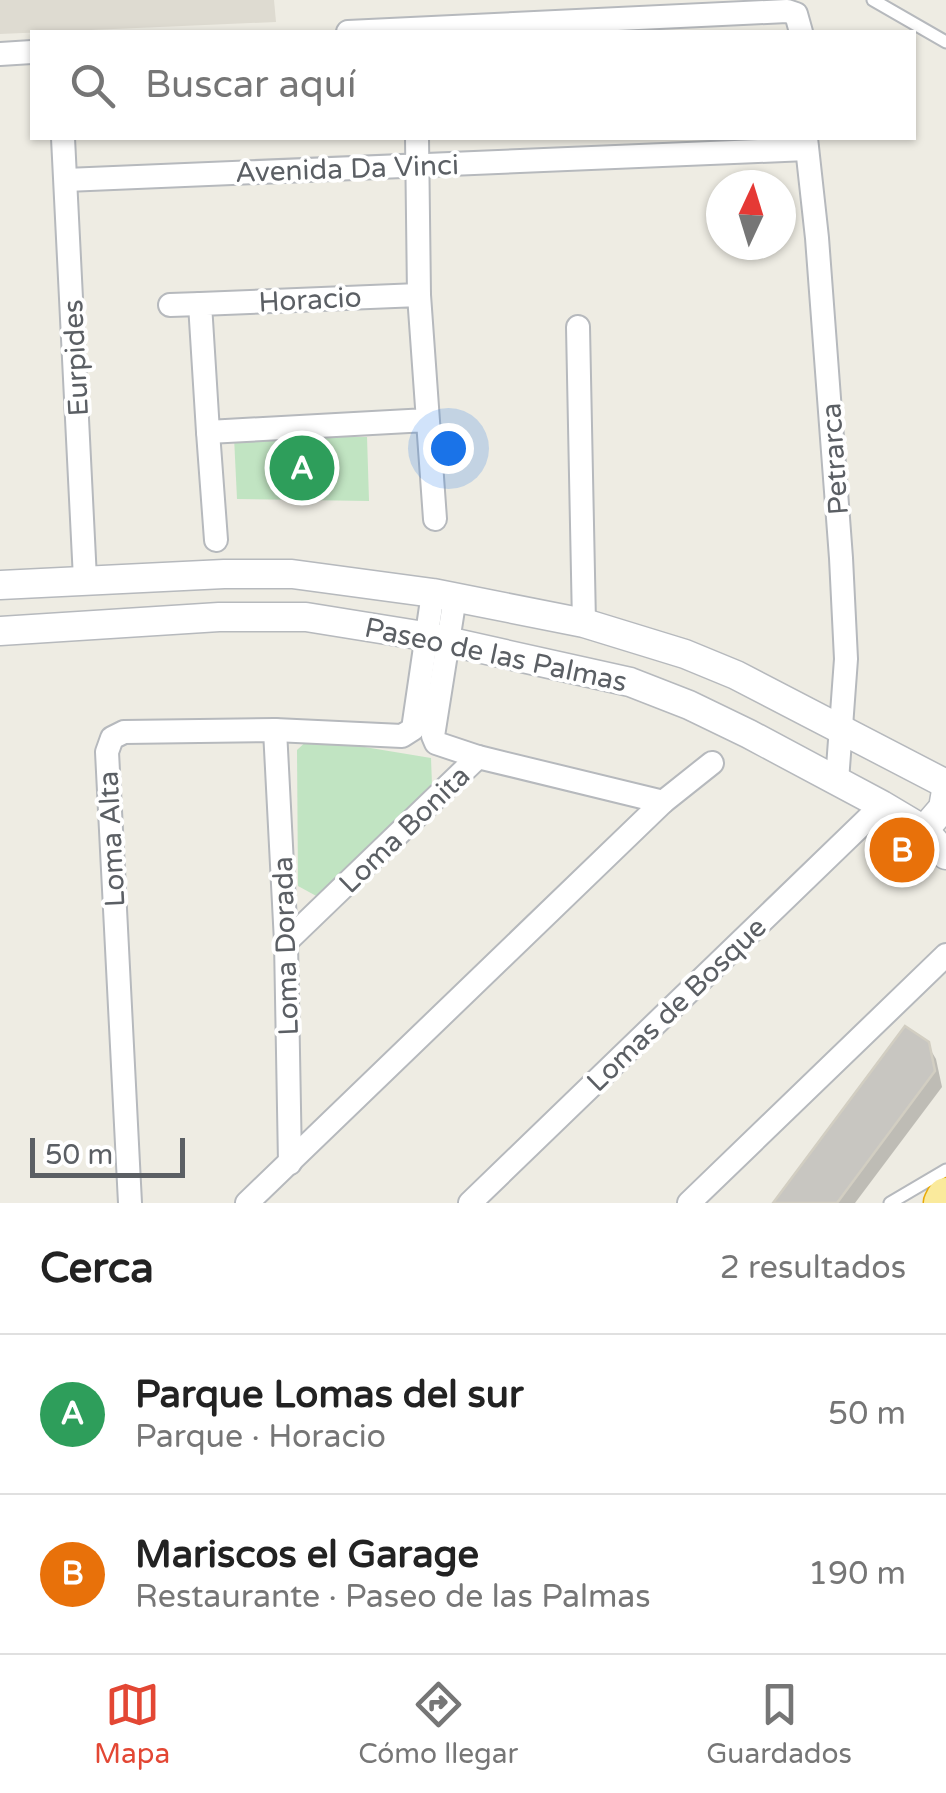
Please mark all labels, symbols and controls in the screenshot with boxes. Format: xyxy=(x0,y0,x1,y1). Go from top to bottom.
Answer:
search box xyxy=(30,30,916,140)
icon: search xyxy=(65,58,120,113)
text: Buscar aquí xyxy=(145,62,356,108)
street label: Avenida Da Vinci xyxy=(235,148,460,190)
north arrow xyxy=(706,170,796,260)
street label: Horacio xyxy=(258,280,362,320)
street label: Eurpides xyxy=(56,299,96,417)
street label: Petrarca xyxy=(814,402,856,516)
your location xyxy=(423,423,474,474)
pin: A xyxy=(270,430,334,506)
street label: Paseo de las Palmas xyxy=(362,611,630,699)
street label: Loma Bonita xyxy=(332,759,477,901)
street label: Loma Alta xyxy=(91,770,133,908)
pin: B xyxy=(870,812,934,888)
street label: Loma Dorada xyxy=(266,856,306,1036)
street label: Lomas de Bosque xyxy=(580,910,774,1099)
scale bar xyxy=(30,1133,185,1178)
text: 50 m xyxy=(45,1138,113,1172)
text: Cerca xyxy=(40,1243,154,1294)
text: 2 resultados xyxy=(720,1249,906,1287)
text: Parque Lomas del sur xyxy=(135,1372,524,1418)
text: A xyxy=(61,1395,84,1433)
text: 50 m xyxy=(828,1395,906,1433)
text: Parque · Horacio xyxy=(135,1418,386,1456)
text: Mariscos el Garage xyxy=(135,1532,479,1578)
text: B xyxy=(61,1555,84,1593)
text: 190 m xyxy=(808,1555,906,1593)
text: Restaurante · Paseo de las Palmas xyxy=(135,1578,651,1616)
tab: Mapa xyxy=(94,1677,170,1771)
tab: Cómo llegar xyxy=(358,1677,518,1771)
tab: Guardados xyxy=(706,1677,852,1771)

